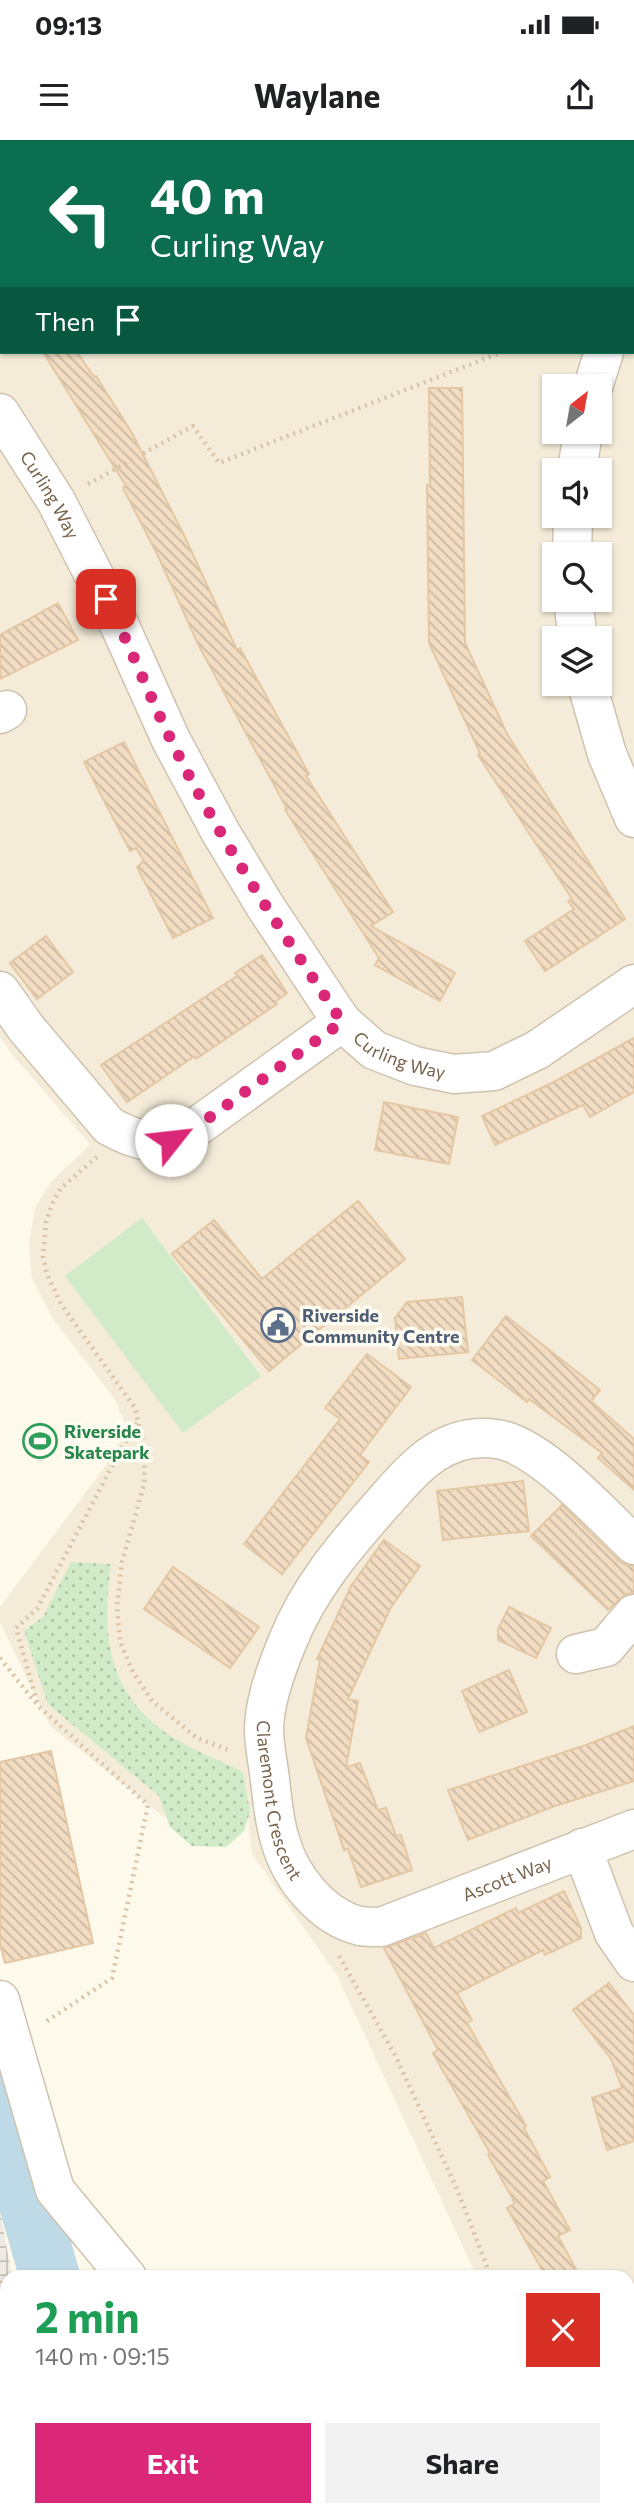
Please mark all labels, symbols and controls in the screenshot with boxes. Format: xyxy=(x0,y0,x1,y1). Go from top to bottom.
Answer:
text: 09:13 xyxy=(35,9,102,40)
text: Waylane xyxy=(254,75,380,115)
icon: menu xyxy=(35,76,73,114)
icon: share xyxy=(561,76,599,114)
text: 40 m xyxy=(150,164,265,224)
icon: left xyxy=(35,168,126,259)
text: Curling Way xyxy=(150,224,325,264)
icon: arrive xyxy=(109,301,147,339)
text: Then xyxy=(35,305,95,336)
north arrow xyxy=(542,374,612,444)
map controls xyxy=(542,374,612,696)
street label: Curling Way xyxy=(16,447,84,542)
button: sound xyxy=(542,458,612,528)
button: search xyxy=(542,542,612,612)
pin xyxy=(76,569,136,629)
icon: arrive xyxy=(87,580,125,618)
button: layers xyxy=(542,626,612,696)
street label: Curling Way xyxy=(349,1026,448,1083)
position arrow xyxy=(134,1103,208,1177)
place label: Riverside Community Centre xyxy=(302,1304,460,1347)
public building icon: Riverside Community Centre xyxy=(259,1306,297,1344)
place label: Riverside Skatepark xyxy=(64,1420,150,1463)
sports icon: Riverside Skatepark xyxy=(21,1422,59,1460)
street label: Claremont Crescent xyxy=(253,1720,307,1884)
street label: Ascott Way xyxy=(459,1851,555,1905)
text: 2 min xyxy=(35,2290,140,2342)
button: close xyxy=(526,2293,600,2367)
text: 140 m · 09:15 xyxy=(35,2342,170,2370)
button: Exit xyxy=(35,2423,311,2503)
button: Share xyxy=(325,2423,600,2503)

